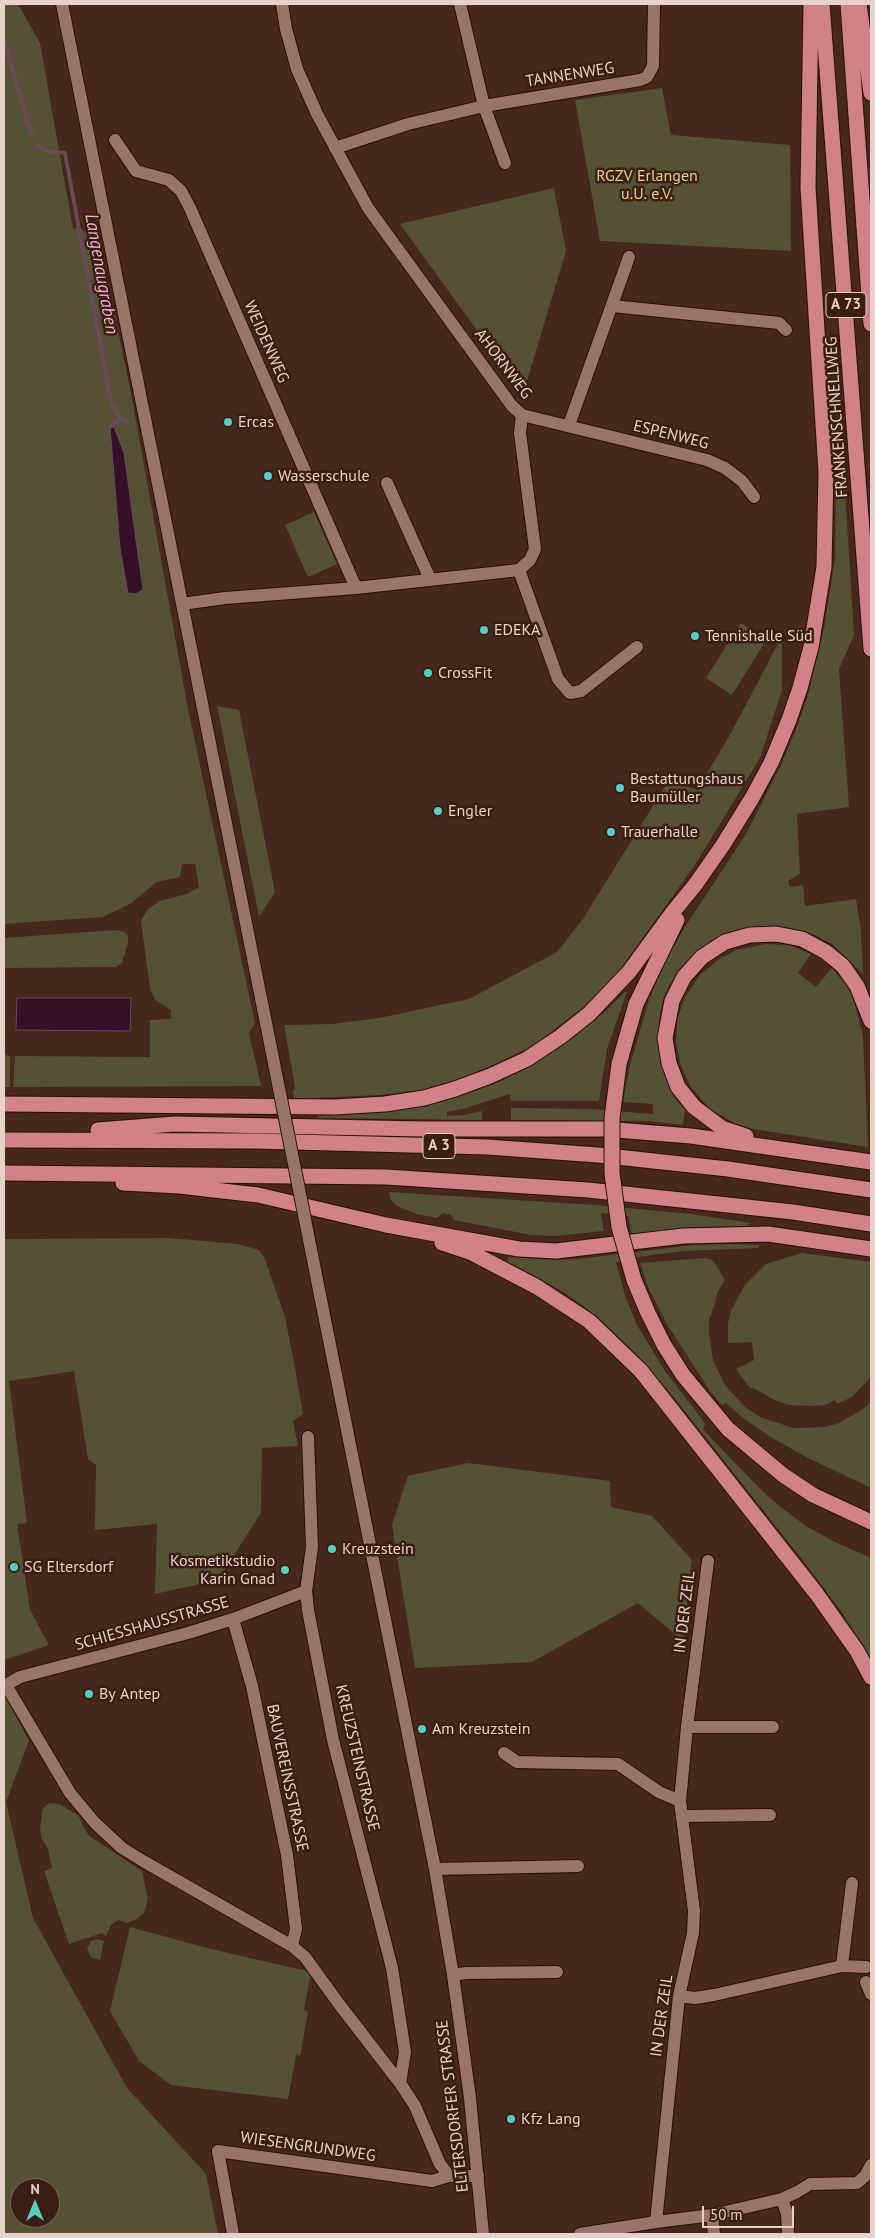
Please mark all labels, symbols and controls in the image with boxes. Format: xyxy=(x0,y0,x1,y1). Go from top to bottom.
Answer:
street label: TANNENWEG xyxy=(524,59,616,91)
park label: RGZV Erlangen u.U. e.V. xyxy=(596,166,698,204)
water label: Langenaugraben xyxy=(80,212,122,336)
road number: A 73 xyxy=(826,292,866,318)
street label: WEIDENWEG xyxy=(239,298,293,386)
street label: AHORNWEG xyxy=(470,325,536,403)
street label: FRANKENSCHNELLWEG xyxy=(822,336,852,498)
place label: Ercas xyxy=(238,412,274,432)
marker: Ercas xyxy=(222,416,234,428)
street label: ESPENWEG xyxy=(631,416,711,454)
place label: Wasserschule xyxy=(278,466,370,486)
marker: Wasserschule xyxy=(262,470,274,482)
place label: EDEKA xyxy=(494,620,540,640)
marker: EDEKA xyxy=(478,624,490,636)
place label: Tennishalle Süd xyxy=(705,626,813,646)
marker: Tennishalle Süd xyxy=(689,630,701,642)
place label: CrossFit xyxy=(438,663,492,683)
marker: CrossFit xyxy=(422,667,434,679)
place label: Bestattungshaus Baumüller xyxy=(630,769,743,807)
marker: Bestattungshaus Baumüller xyxy=(614,782,626,794)
place label: Engler xyxy=(448,801,492,821)
marker: Engler xyxy=(432,805,444,817)
place label: Trauerhalle xyxy=(621,822,698,842)
marker: Trauerhalle xyxy=(605,826,617,838)
road number: A 3 xyxy=(423,1134,455,1158)
place label: Kreuzstein xyxy=(342,1539,414,1559)
marker: Kreuzstein xyxy=(326,1543,338,1555)
place label: Kosmetikstudio Karin Gnad xyxy=(170,1551,275,1589)
place label: SG Eltersdorf xyxy=(24,1557,113,1577)
marker: SG Eltersdorf xyxy=(8,1561,20,1573)
marker: Kosmetikstudio Karin Gnad xyxy=(279,1564,291,1576)
street label: IN DER ZEIL xyxy=(670,1570,700,1654)
street label: SCHIESSHAUSSTRASSE xyxy=(73,1593,231,1655)
street label: KREUZSTEINSTRASSE xyxy=(331,1683,383,1833)
place label: By Antep xyxy=(99,1684,160,1704)
marker: By Antep xyxy=(83,1688,95,1700)
street label: BAUVEREINSSTRASSE xyxy=(262,1703,312,1853)
place label: Am Kreuzstein xyxy=(432,1719,530,1739)
marker: Am Kreuzstein xyxy=(416,1723,428,1735)
street label: IN DER ZEIL xyxy=(647,1974,677,2058)
street label: ELTERSDORFER STRASSE xyxy=(433,2019,473,2193)
place label: Kfz Lang xyxy=(521,2109,581,2129)
marker: Kfz Lang xyxy=(505,2113,517,2125)
street label: WIESENGRUNDWEG xyxy=(239,2128,377,2166)
north arrow xyxy=(10,2178,60,2228)
text: N xyxy=(30,2180,40,2198)
scale bar xyxy=(705,2196,798,2228)
text: 50 m xyxy=(710,2205,743,2224)

